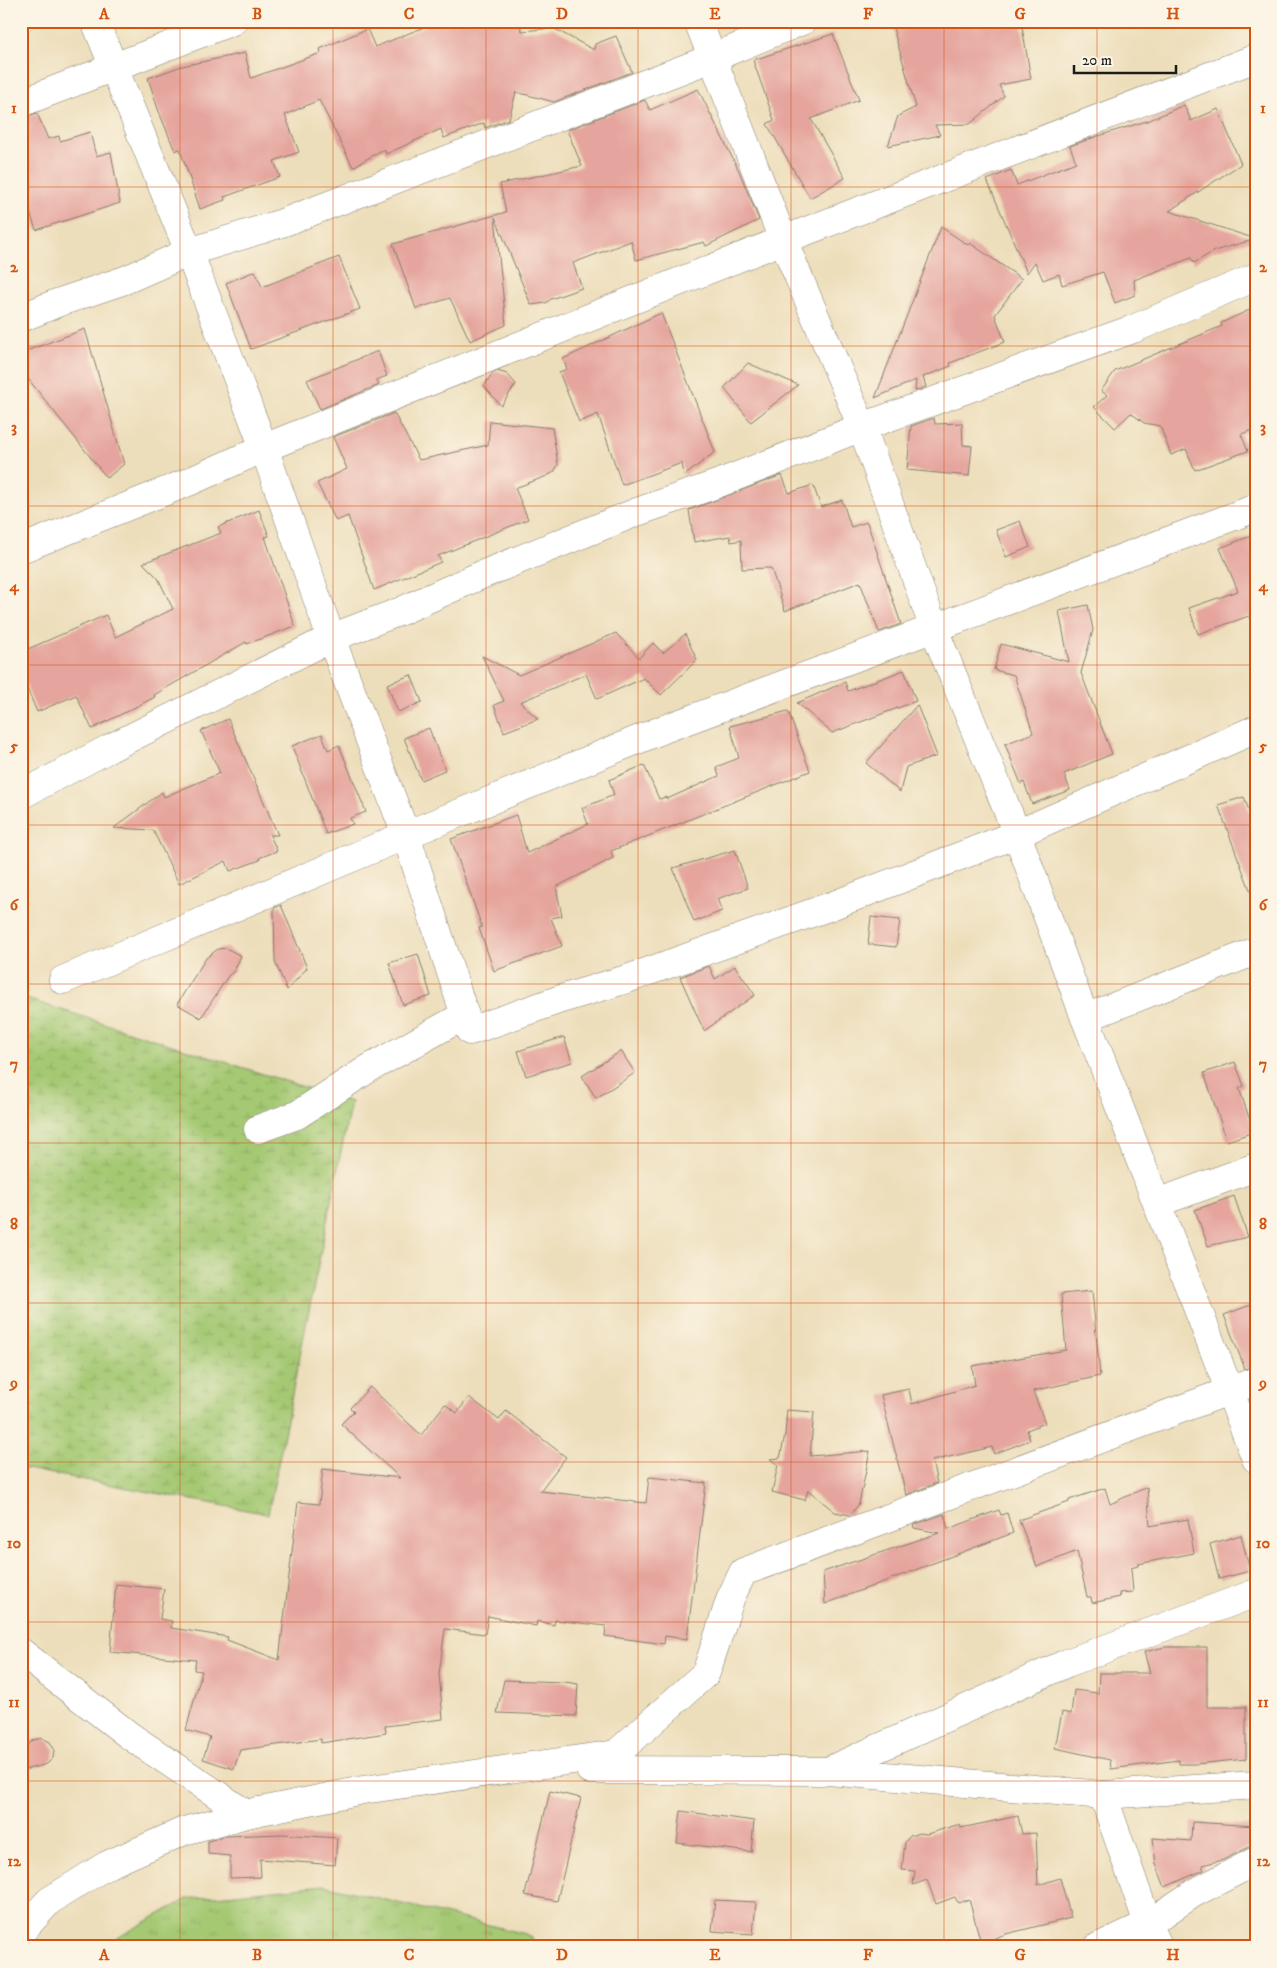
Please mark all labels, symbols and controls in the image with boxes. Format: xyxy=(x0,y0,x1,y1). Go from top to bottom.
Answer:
text: A xyxy=(98,4,110,24)
text: B xyxy=(252,4,262,24)
text: C xyxy=(404,4,414,24)
text: D xyxy=(556,4,568,24)
text: E xyxy=(709,4,721,24)
text: F xyxy=(863,4,873,24)
text: G xyxy=(1014,4,1026,24)
text: H xyxy=(1166,4,1180,24)
scale bar xyxy=(1074,42,1177,74)
text: 20 m xyxy=(1082,51,1112,70)
text: 1 xyxy=(11,98,17,118)
text: 1 xyxy=(1260,98,1266,118)
text: 2 xyxy=(10,257,19,277)
text: 2 xyxy=(1259,257,1268,277)
text: 3 xyxy=(11,417,17,437)
text: 3 xyxy=(1260,417,1266,437)
text: 4 xyxy=(8,576,19,596)
text: 4 xyxy=(1257,576,1268,596)
text: 5 xyxy=(9,736,18,756)
text: 5 xyxy=(1258,736,1267,756)
text: 6 xyxy=(10,895,20,915)
text: 6 xyxy=(1259,895,1269,915)
text: 7 xyxy=(10,1054,18,1074)
text: 7 xyxy=(1259,1054,1267,1074)
text: 8 xyxy=(10,1214,18,1234)
text: 8 xyxy=(1259,1214,1267,1234)
text: 9 xyxy=(9,1373,18,1393)
text: 9 xyxy=(1258,1373,1267,1393)
text: 10 xyxy=(7,1533,22,1553)
text: 10 xyxy=(1256,1533,1271,1553)
text: 11 xyxy=(8,1692,20,1712)
text: 11 xyxy=(1257,1692,1269,1712)
text: 12 xyxy=(7,1851,22,1871)
text: 12 xyxy=(1256,1851,1271,1871)
text: A xyxy=(98,1945,110,1965)
text: B xyxy=(252,1945,262,1965)
text: C xyxy=(404,1945,414,1965)
text: D xyxy=(556,1945,568,1965)
text: E xyxy=(709,1945,721,1965)
text: F xyxy=(863,1945,873,1965)
text: G xyxy=(1014,1945,1026,1965)
text: H xyxy=(1166,1945,1180,1965)

